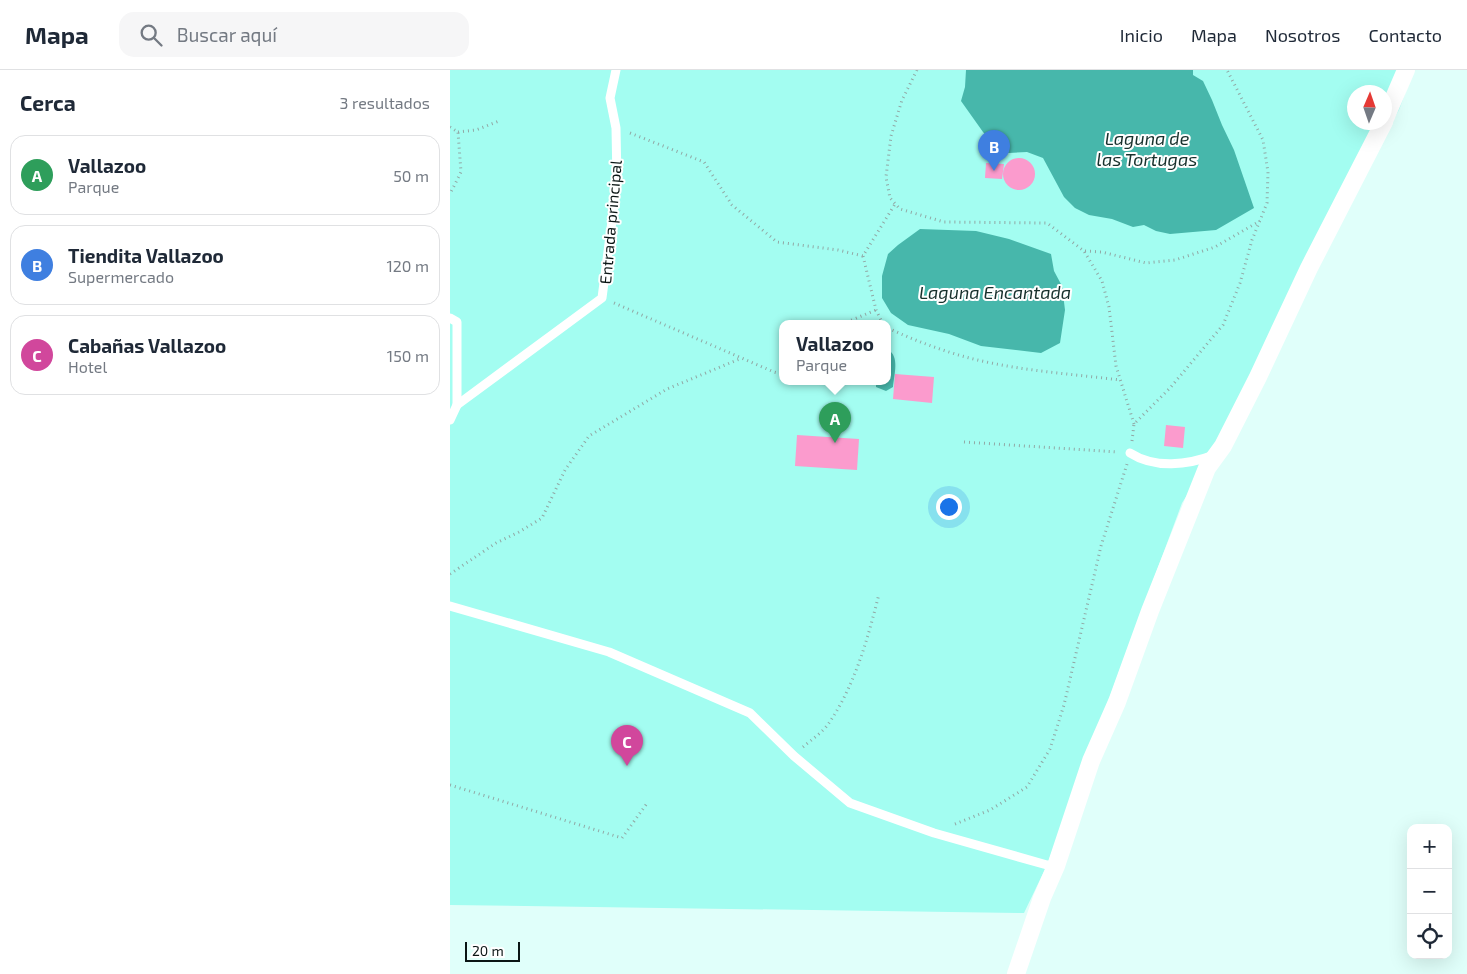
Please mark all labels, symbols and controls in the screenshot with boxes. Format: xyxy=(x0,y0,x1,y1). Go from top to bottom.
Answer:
search box xyxy=(119,12,469,57)
text: Mapa xyxy=(25,20,89,49)
icon: search xyxy=(137,21,165,49)
text: Buscar aquí xyxy=(177,23,277,46)
text: Inicio xyxy=(1120,24,1163,46)
text: Mapa xyxy=(1191,24,1237,46)
text: Nosotros xyxy=(1265,24,1340,46)
text: Contacto xyxy=(1368,24,1442,46)
north arrow xyxy=(1347,85,1392,130)
text: Cerca xyxy=(20,90,76,115)
text: 3 resultados xyxy=(340,93,430,112)
water label: Laguna de las Tortugas xyxy=(1097,127,1197,170)
pin: B xyxy=(978,130,1010,171)
text: Vallazoo xyxy=(68,154,146,177)
street label: Entrada principal xyxy=(595,159,625,285)
text: A xyxy=(32,166,42,185)
text: 50 m xyxy=(393,166,429,185)
text: Parque xyxy=(68,177,119,196)
text: Tiendita Vallazoo xyxy=(68,244,224,267)
text: B xyxy=(32,256,42,275)
text: 120 m xyxy=(386,256,429,275)
text: Supermercado xyxy=(68,267,174,286)
water label: Laguna Encantada xyxy=(919,281,1071,303)
popup xyxy=(779,320,891,385)
text: Vallazoo xyxy=(796,332,874,355)
text: Cabañas Vallazoo xyxy=(68,334,226,357)
text: C xyxy=(32,346,42,365)
text: 150 m xyxy=(387,346,429,365)
text: Parque xyxy=(796,355,847,374)
text: Hotel xyxy=(68,357,107,376)
pin: A xyxy=(819,402,851,443)
your location xyxy=(936,494,962,520)
pin: C xyxy=(611,725,643,766)
map controls xyxy=(1407,824,1452,959)
button: + xyxy=(1407,824,1452,869)
button: − xyxy=(1407,869,1452,914)
button: locate xyxy=(1407,914,1452,959)
scale bar xyxy=(465,939,520,962)
text: 20 m xyxy=(472,942,504,959)

